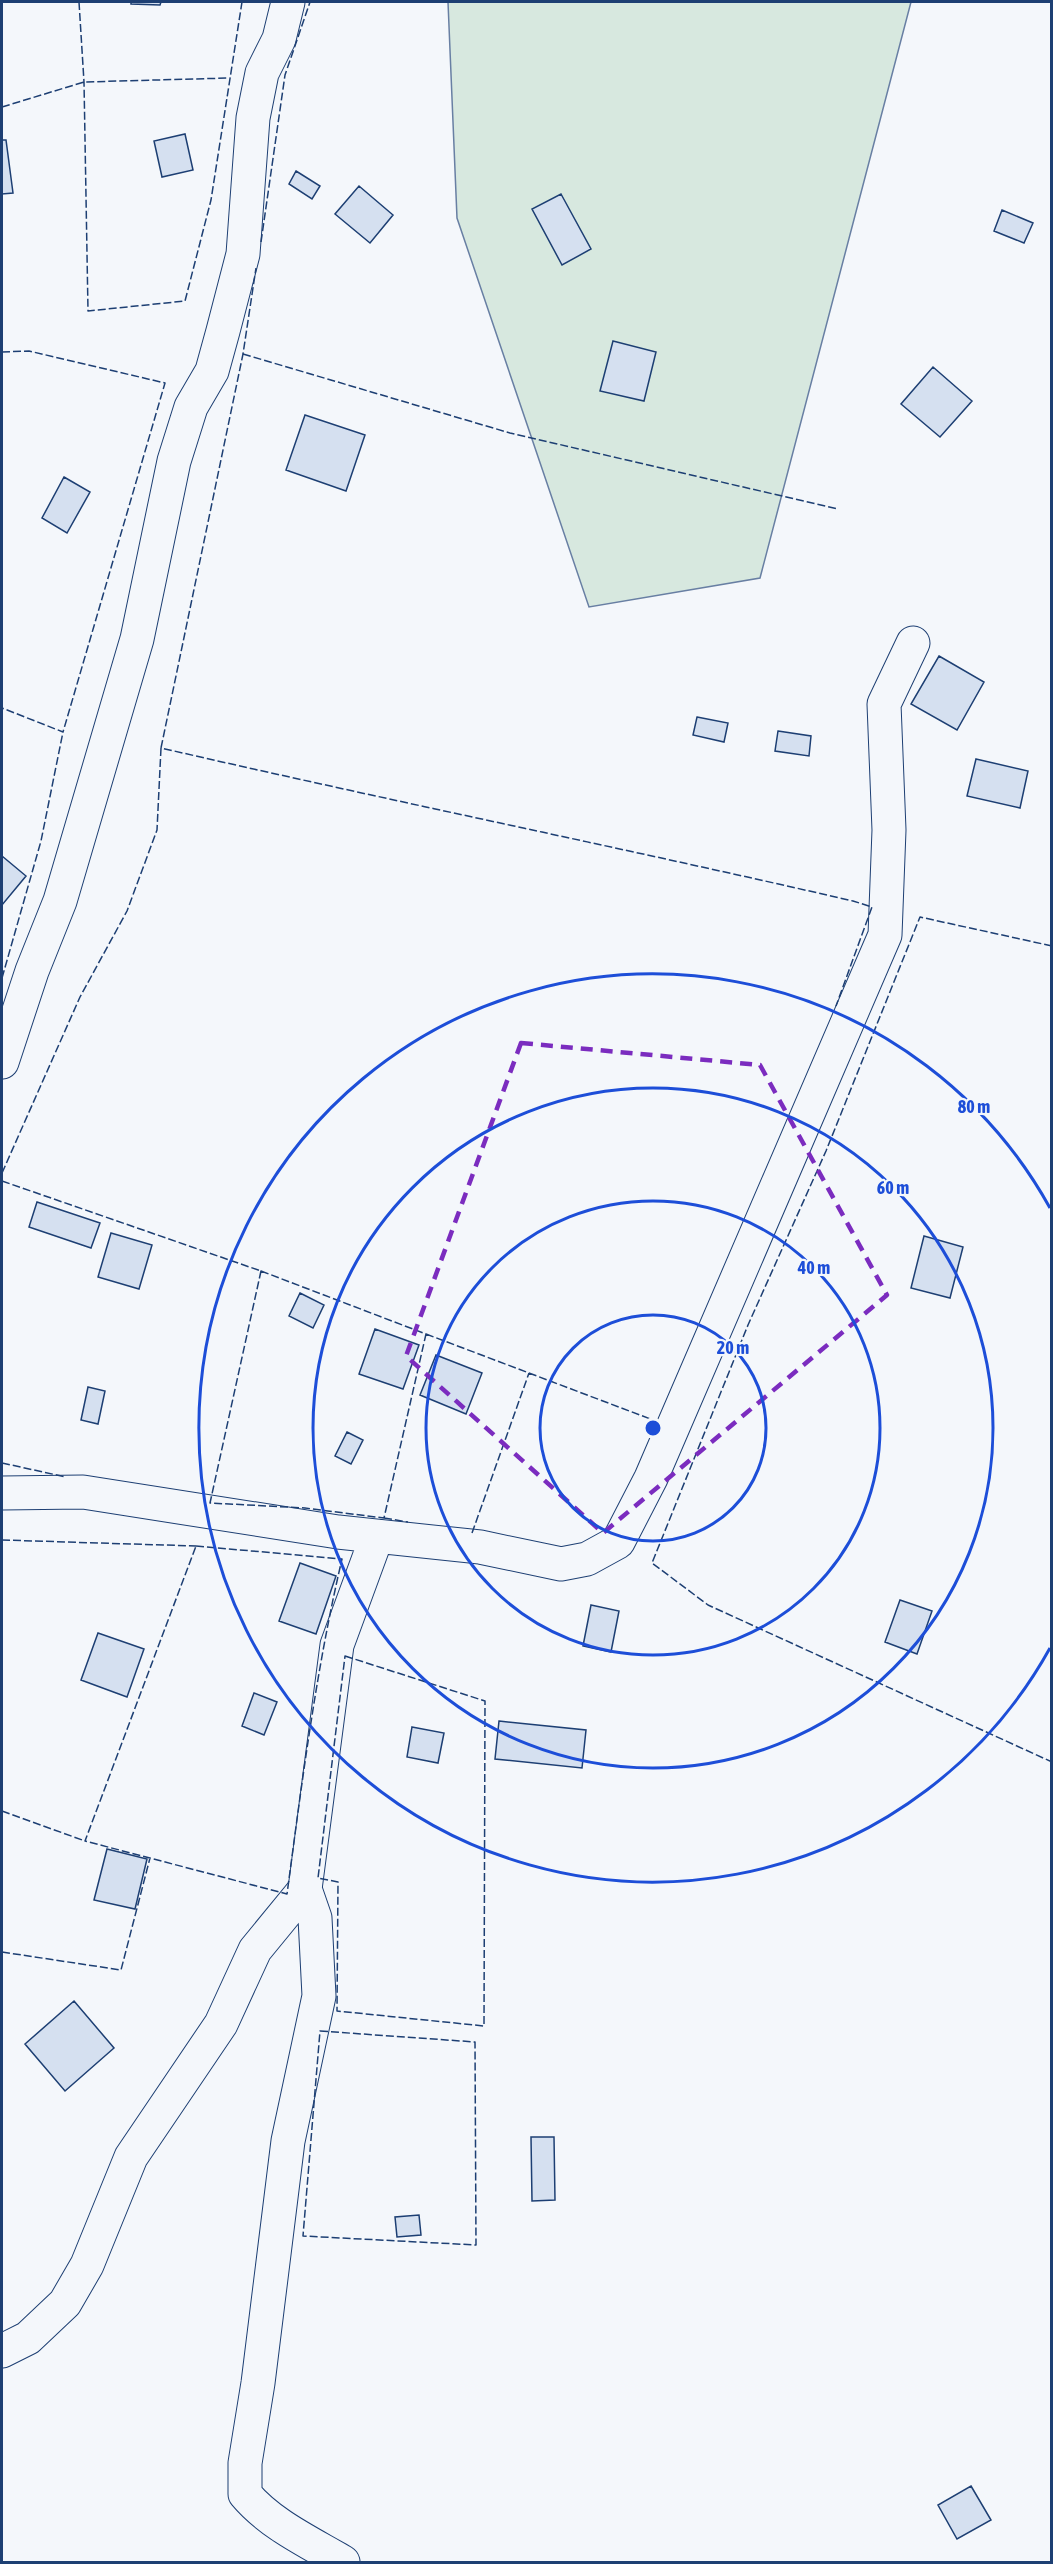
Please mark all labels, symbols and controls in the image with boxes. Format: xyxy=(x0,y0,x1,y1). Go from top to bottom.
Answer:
text: 80 m xyxy=(958,1096,990,1117)
text: 60 m xyxy=(877,1177,909,1198)
text: 40 m xyxy=(797,1257,830,1278)
text: 20 m xyxy=(717,1337,749,1358)
centre of rings xyxy=(643,1418,663,1438)

